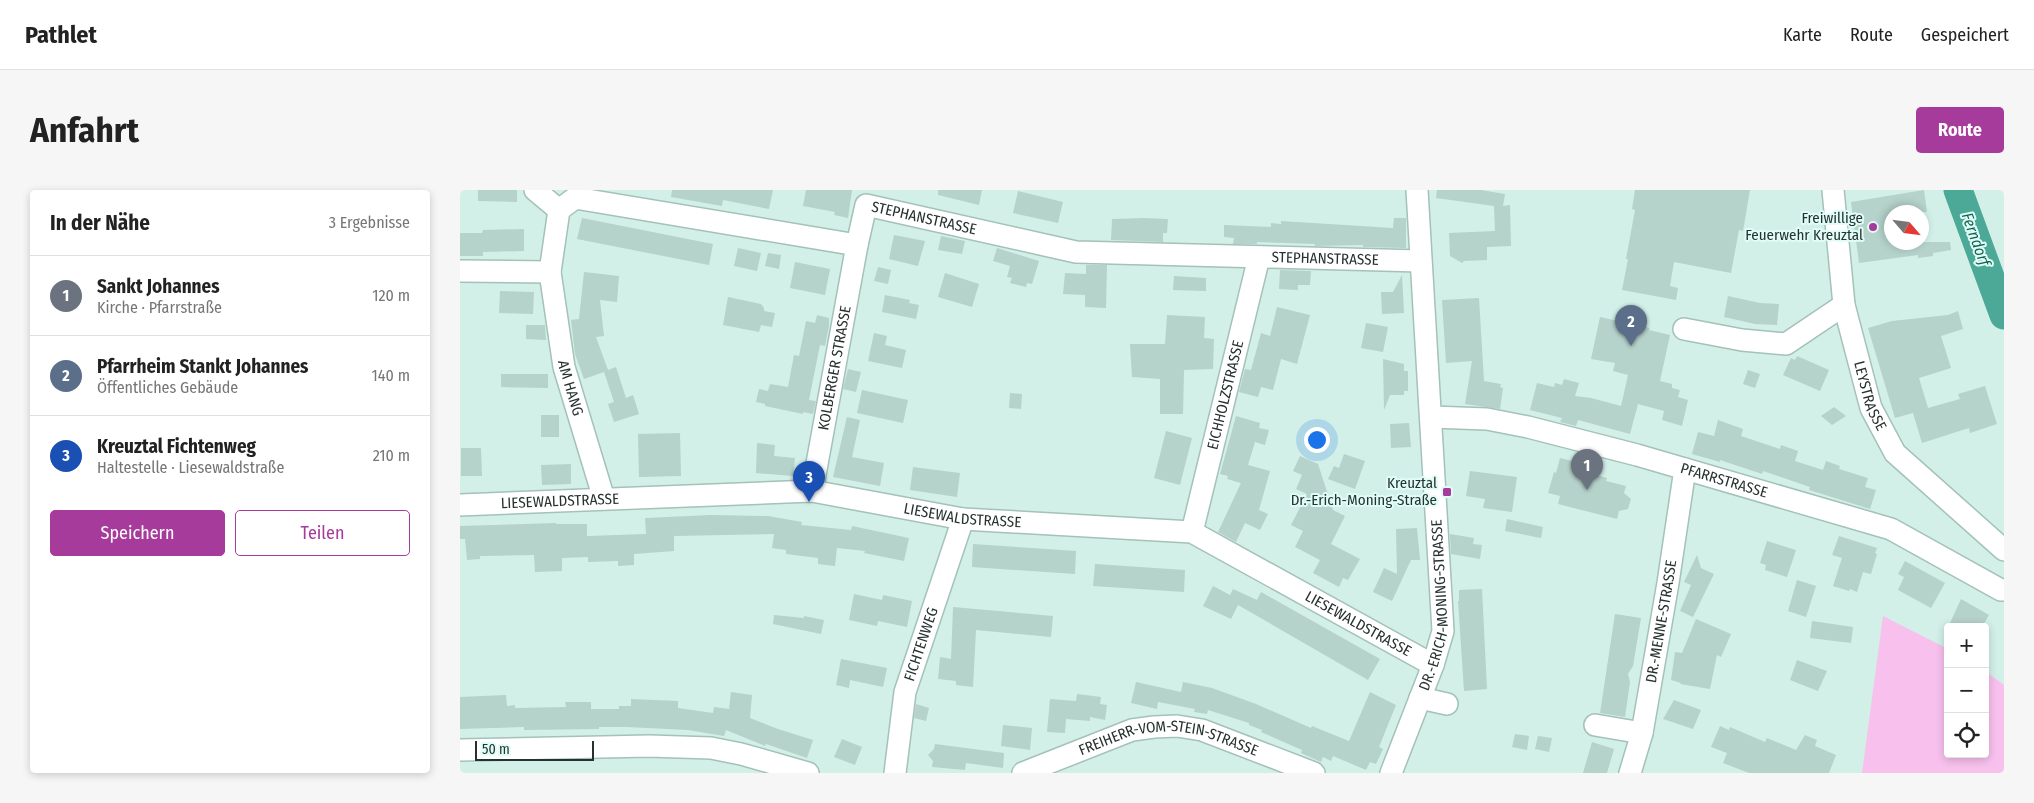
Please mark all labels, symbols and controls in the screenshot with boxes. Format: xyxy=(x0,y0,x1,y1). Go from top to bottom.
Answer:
text: Pathlet xyxy=(25,21,97,49)
text: Karte xyxy=(1783,24,1822,46)
text: Route xyxy=(1850,24,1893,46)
text: Gespeichert xyxy=(1921,24,2009,46)
button: Route xyxy=(1916,107,2004,153)
text: Anfahrt xyxy=(30,109,139,151)
street label: STEPHANSTRASSE xyxy=(870,198,978,238)
north arrow xyxy=(1884,205,1929,250)
place label: Freiwillige Feuerwehr Kreuztal xyxy=(1745,209,1863,244)
text: In der Nähe xyxy=(50,210,150,236)
water label: Ferndorf xyxy=(1958,210,1995,270)
text: 3 Ergebnisse xyxy=(329,213,410,232)
marker: Freiwillige Feuerwehr Kreuztal xyxy=(1867,221,1879,233)
street label: STEPHANSTRASSE xyxy=(1271,248,1379,269)
text: Sankt Johannes xyxy=(97,275,220,298)
text: 1 xyxy=(63,286,69,305)
text: 120 m xyxy=(372,286,410,305)
text: Kirche · Pfarrstraße xyxy=(97,298,222,317)
street label: KOLBERGER STRASSE xyxy=(814,304,855,432)
pin: 2 xyxy=(1615,305,1647,346)
street label: EICHHOLZSTRASSE xyxy=(1203,339,1247,451)
text: Pfarrheim Stankt Johannes xyxy=(97,355,308,378)
street label: AM HANG xyxy=(554,359,587,418)
street label: LEYSTRASSE xyxy=(1850,359,1890,434)
text: 2 xyxy=(62,366,70,385)
text: 140 m xyxy=(372,366,410,385)
text: Öffentliches Gebäude xyxy=(97,378,238,397)
your location xyxy=(1304,427,1330,453)
text: Kreuztal Fichtenweg xyxy=(97,435,256,458)
text: 3 xyxy=(62,446,70,465)
text: 210 m xyxy=(373,446,410,465)
pin: 1 xyxy=(1571,449,1603,490)
text: Haltestelle · Liesewaldstraße xyxy=(97,458,284,477)
street label: PFARRSTRASSE xyxy=(1678,459,1770,502)
pin: 3 xyxy=(793,461,825,502)
place label: Kreuztal Dr.-Erich-Moning-Straße xyxy=(1291,474,1437,509)
marker: Kreuztal Dr.-Erich-Moning-Straße xyxy=(1441,486,1453,498)
street label: LIESEWALDSTRASSE xyxy=(500,490,619,512)
street label: LIESEWALDSTRASSE xyxy=(902,499,1022,531)
button: Speichern xyxy=(50,510,225,556)
button: Teilen xyxy=(235,510,410,556)
street label: DR.-ERICH-MONING-STRASSE xyxy=(1415,519,1452,693)
street label: DR.-MENNE-STRASSE xyxy=(1642,559,1680,684)
street label: LIESEWALDSTRASSE xyxy=(1302,587,1414,660)
street label: FICHTENWEG xyxy=(900,605,942,684)
map controls xyxy=(1944,623,1989,758)
button: + xyxy=(1944,623,1989,668)
button: − xyxy=(1944,668,1989,713)
button: locate xyxy=(1944,713,1989,758)
text: FREIHERR-VOM-STEIN-STRASSE xyxy=(1076,717,1261,760)
scale bar xyxy=(475,738,594,761)
text: 50 m xyxy=(482,741,510,758)
street label: FREIHERR-VOM-STEIN-STRASSE xyxy=(1075,745,1261,763)

